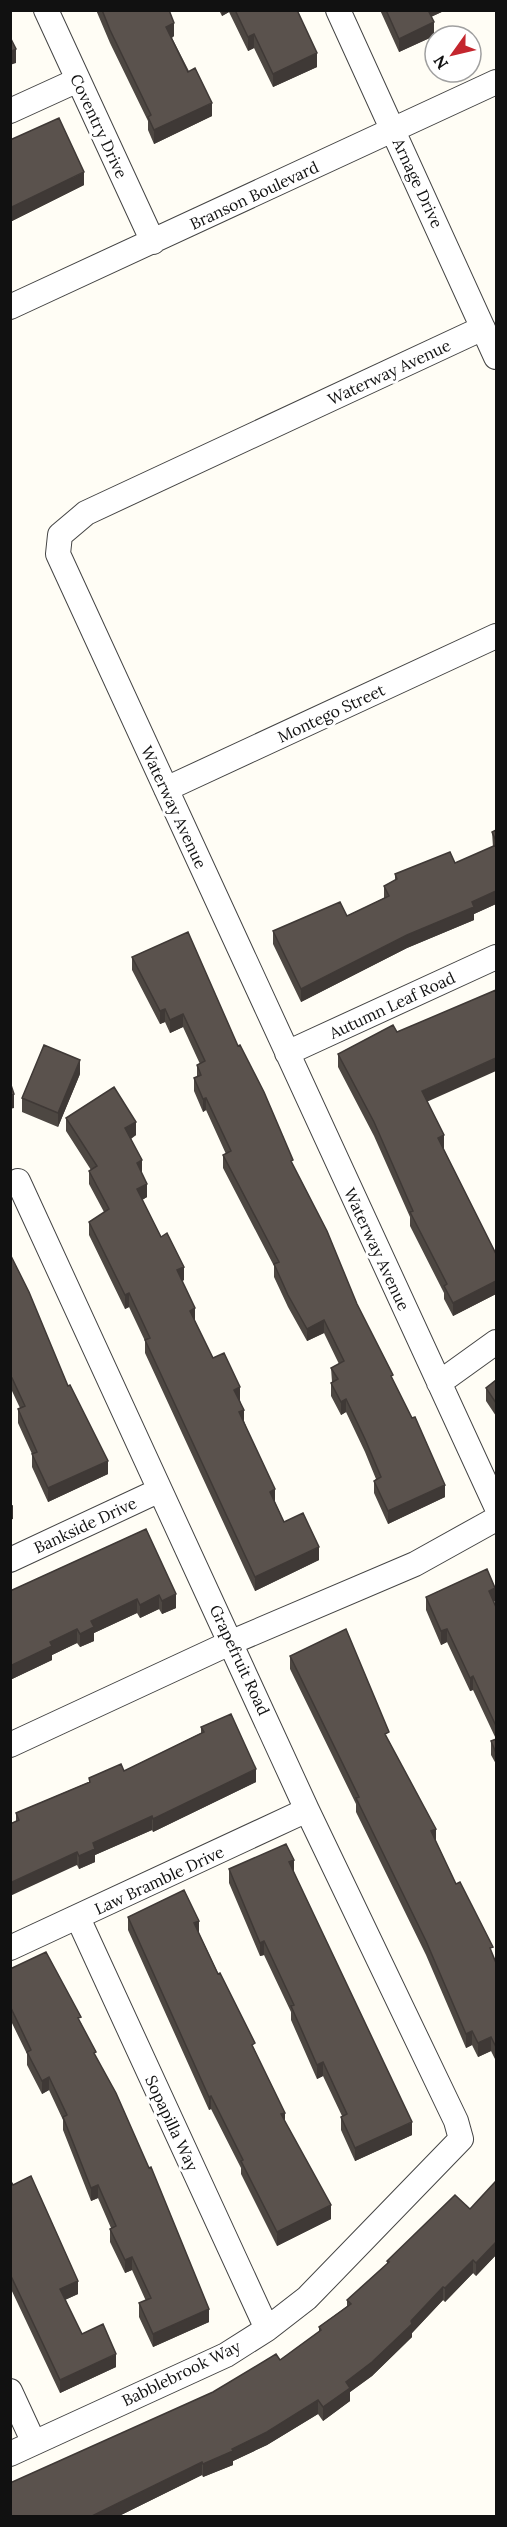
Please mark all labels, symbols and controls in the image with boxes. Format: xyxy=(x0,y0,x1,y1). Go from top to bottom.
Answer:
north arrow xyxy=(423,24,483,84)
text: N xyxy=(429,52,452,73)
street label: Coventry Drive xyxy=(66,71,132,182)
street label: Arnage Drive xyxy=(388,134,448,231)
street label: Branson Boulevard xyxy=(186,156,322,234)
street label: Waterway Avenue xyxy=(324,335,454,409)
street label: Montego Street xyxy=(274,679,389,747)
street label: Waterway Avenue xyxy=(137,742,211,872)
street label: Autumn Leaf Road xyxy=(325,967,458,1043)
street label: Waterway Avenue xyxy=(340,1184,414,1314)
street label: Bankside Drive xyxy=(31,1492,140,1557)
street label: Grapefruit Road xyxy=(206,1602,275,1719)
street label: Law Bramble Drive xyxy=(91,1841,227,1919)
street label: Sopapilla Way xyxy=(141,2072,203,2175)
street label: Babblebrook Way xyxy=(118,2335,244,2410)

